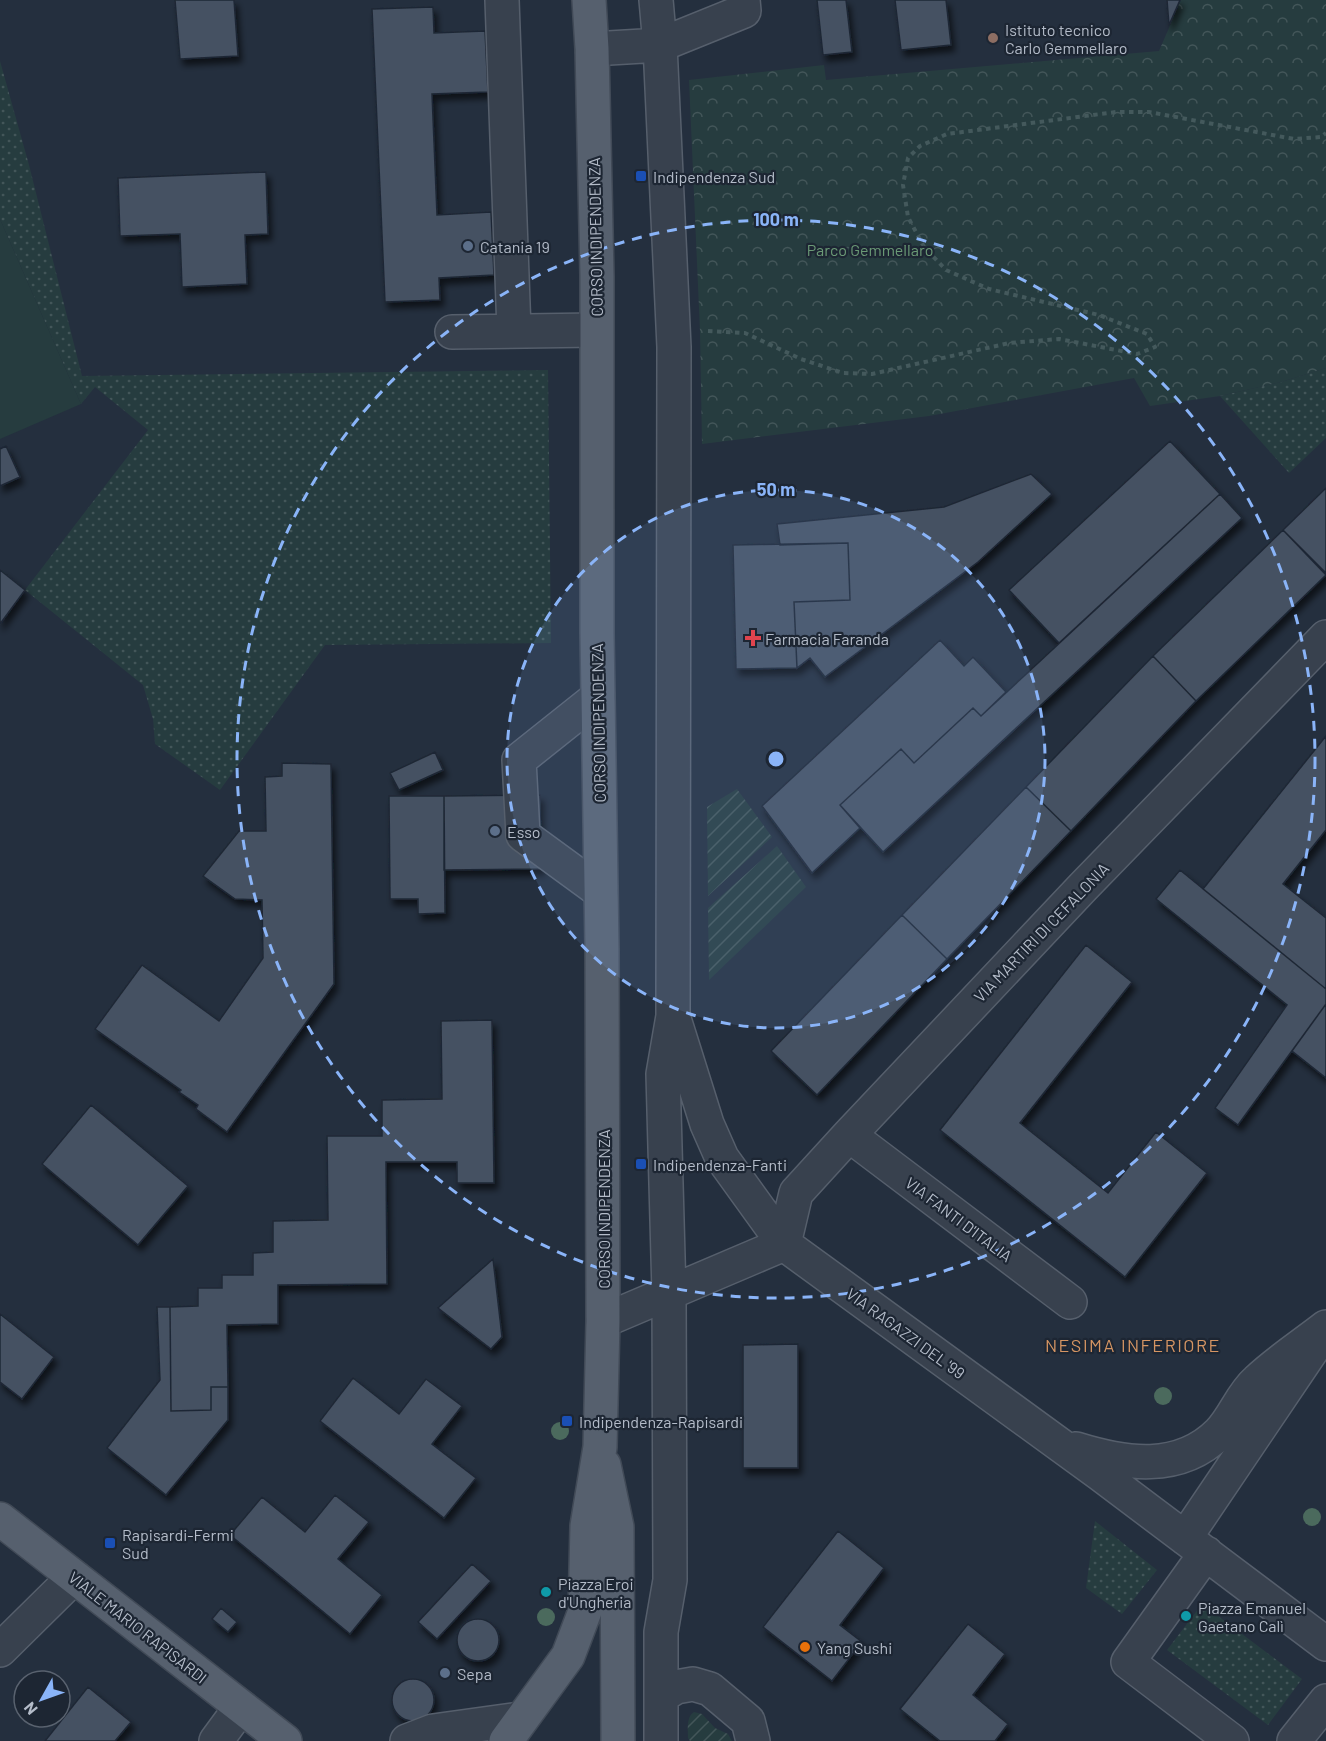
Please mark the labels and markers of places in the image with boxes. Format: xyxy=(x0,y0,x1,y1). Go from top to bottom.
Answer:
place label: Istituto tecnico Carlo Gemmellaro xyxy=(1005,20,1127,57)
marker: Istituto tecnico Carlo Gemmellaro xyxy=(986,31,1000,45)
place label: Indipendenza Sud xyxy=(653,167,775,186)
marker: Indipendenza Sud xyxy=(634,169,648,183)
place label: Catania 19 xyxy=(480,237,550,256)
marker: Catania 19 xyxy=(461,239,475,253)
place label: Farmacia Faranda xyxy=(765,629,889,648)
marker: Farmacia Faranda xyxy=(746,631,760,645)
centre of rings xyxy=(766,749,786,769)
place label: Esso xyxy=(507,822,541,841)
marker: Esso xyxy=(488,824,502,838)
place label: Indipendenza-Fanti xyxy=(653,1155,787,1174)
marker: Indipendenza-Fanti xyxy=(634,1157,648,1171)
place label: Indipendenza-Rapisardi xyxy=(579,1412,743,1431)
marker: Indipendenza-Rapisardi xyxy=(560,1414,574,1428)
place label: Rapisardi-Fermi Sud xyxy=(122,1525,234,1562)
marker: Rapisardi-Fermi Sud xyxy=(103,1536,117,1550)
place label: Piazza Eroi d'Ungheria xyxy=(558,1574,634,1611)
marker: Piazza Eroi d'Ungheria xyxy=(539,1585,553,1599)
place label: Piazza Emanuel Gaetano Calì xyxy=(1198,1598,1306,1635)
marker: Piazza Emanuel Gaetano Calì xyxy=(1179,1609,1193,1623)
place label: Yang Sushi xyxy=(817,1638,892,1657)
marker: Yang Sushi xyxy=(798,1640,812,1654)
place label: Sepa xyxy=(457,1664,492,1683)
marker: Sepa xyxy=(438,1666,452,1680)

